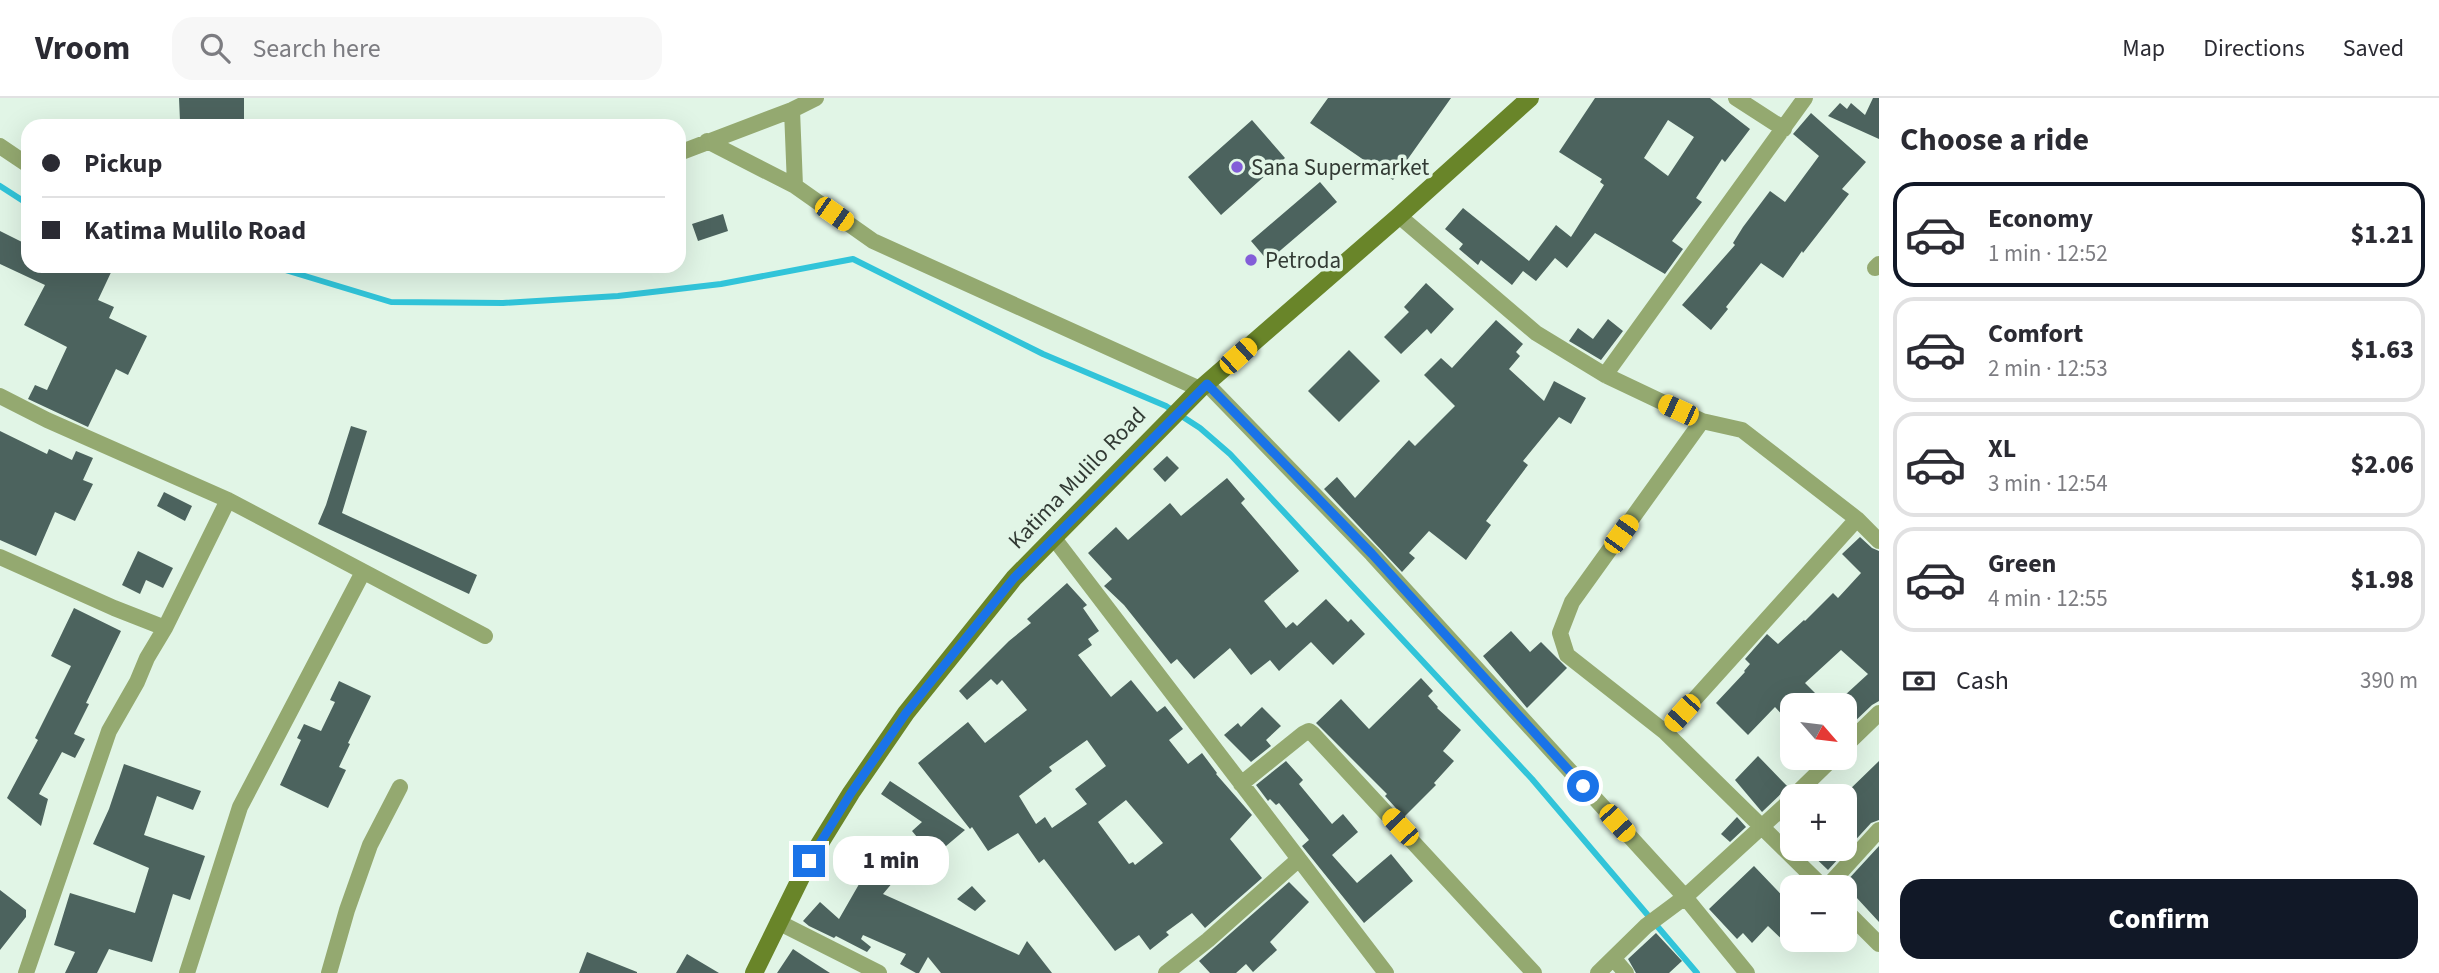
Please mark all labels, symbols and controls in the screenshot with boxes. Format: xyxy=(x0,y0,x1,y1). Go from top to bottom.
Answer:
search box xyxy=(172,17,662,80)
text: Vroom xyxy=(35,25,130,72)
icon: search xyxy=(196,29,234,67)
text: Search here xyxy=(252,30,381,67)
text: Map xyxy=(2122,31,2165,66)
text: Directions xyxy=(2203,31,2305,66)
text: Saved xyxy=(2343,31,2404,66)
text: Choose a ride xyxy=(1900,117,2089,163)
text: Pickup xyxy=(84,145,162,182)
place label: Sana Supermarket xyxy=(1251,151,1429,184)
marker: Sana Supermarket xyxy=(1229,159,1245,175)
car xyxy=(811,193,858,235)
text: Economy xyxy=(1988,200,2093,237)
icon: car xyxy=(1904,203,1967,266)
text: Katima Mulilo Road xyxy=(84,212,306,249)
text: $1.21 xyxy=(2350,216,2414,253)
text: 1 min · 12:52 xyxy=(1988,237,2108,270)
place label: Petroda xyxy=(1265,244,1341,277)
marker: Petroda xyxy=(1243,252,1259,268)
text: Comfort xyxy=(1988,315,2083,352)
icon: car xyxy=(1904,318,1967,381)
text: $1.63 xyxy=(2350,331,2414,368)
car xyxy=(1216,334,1261,378)
text: 2 min · 12:53 xyxy=(1988,352,2108,385)
car xyxy=(1655,392,1702,428)
street label: Katima Mulilo Road xyxy=(1000,400,1154,556)
text: XL xyxy=(1988,430,2016,467)
icon: car xyxy=(1904,433,1967,496)
text: $2.06 xyxy=(2350,446,2414,483)
text: 3 min · 12:54 xyxy=(1988,467,2108,500)
car xyxy=(1601,511,1642,557)
text: Green xyxy=(1988,545,2056,582)
icon: car xyxy=(1904,548,1967,611)
text: $1.98 xyxy=(2350,561,2414,598)
text: 4 min · 12:55 xyxy=(1988,582,2108,615)
icon: cash xyxy=(1900,662,1938,700)
text: Cash xyxy=(1956,662,2009,699)
text: 390 m xyxy=(2360,664,2418,697)
car xyxy=(1661,690,1704,736)
north arrow xyxy=(1780,693,1857,770)
map controls xyxy=(1780,693,1857,952)
route start xyxy=(1567,770,1599,802)
button: + xyxy=(1780,784,1857,861)
car xyxy=(1596,800,1639,846)
car xyxy=(1378,804,1423,850)
callout: 1 min xyxy=(834,836,949,886)
text: 1 min xyxy=(863,844,919,877)
route end xyxy=(793,845,825,877)
button: − xyxy=(1780,875,1857,952)
button: Confirm xyxy=(1900,879,2418,959)

